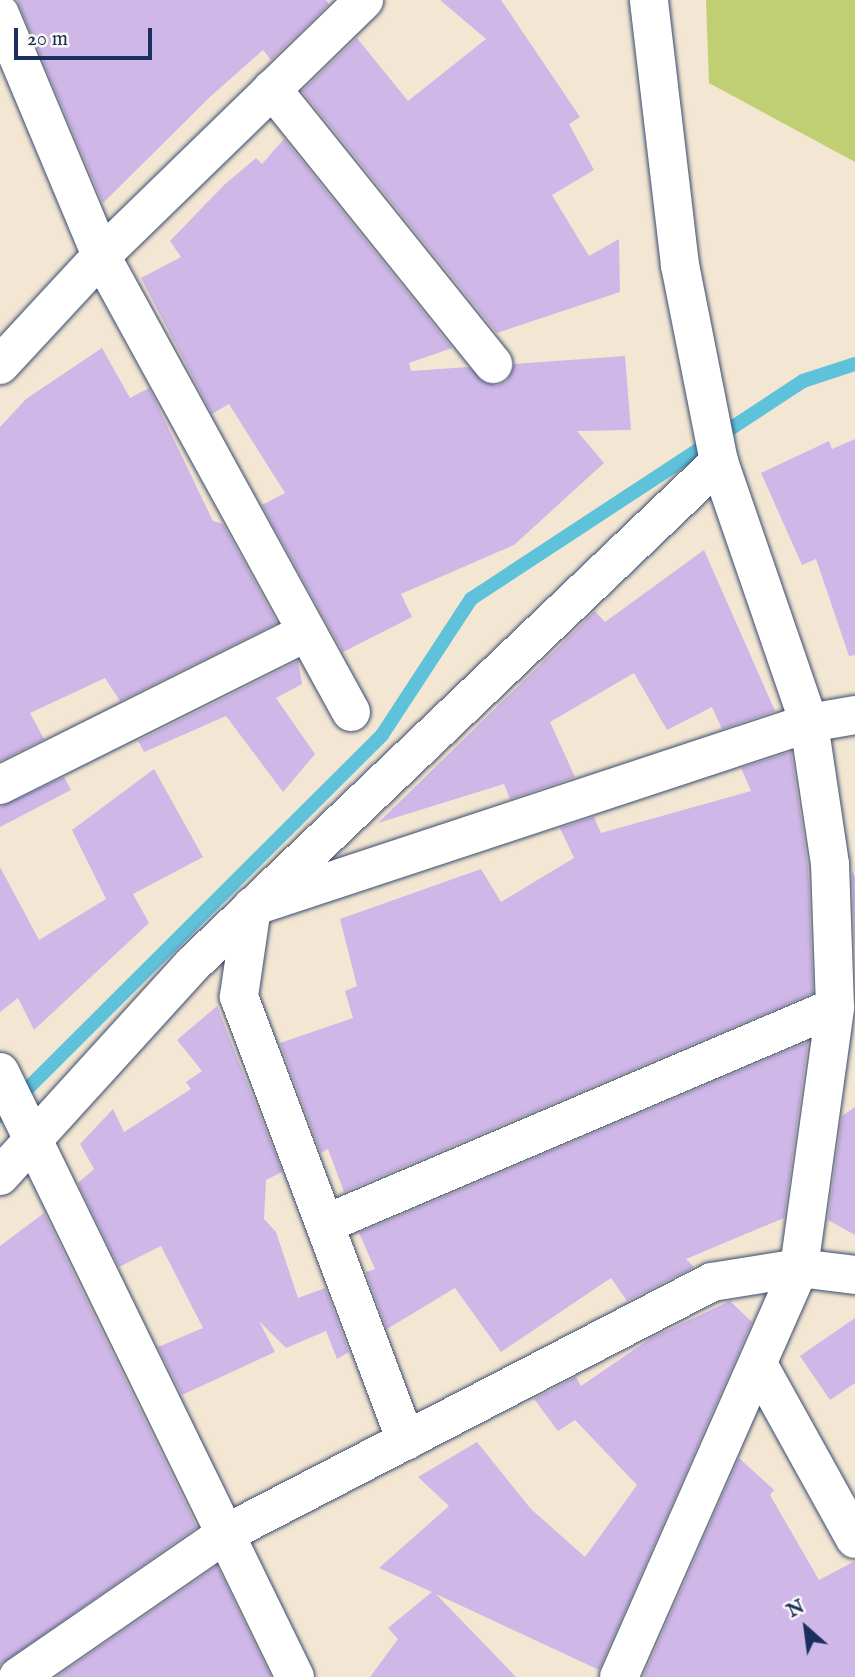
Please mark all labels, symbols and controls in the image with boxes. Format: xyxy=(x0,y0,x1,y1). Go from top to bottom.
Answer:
scale bar xyxy=(18,14,156,58)
text: 20 m xyxy=(27,26,68,53)
north arrow xyxy=(771,1593,841,1663)
text: N xyxy=(783,1595,809,1624)

